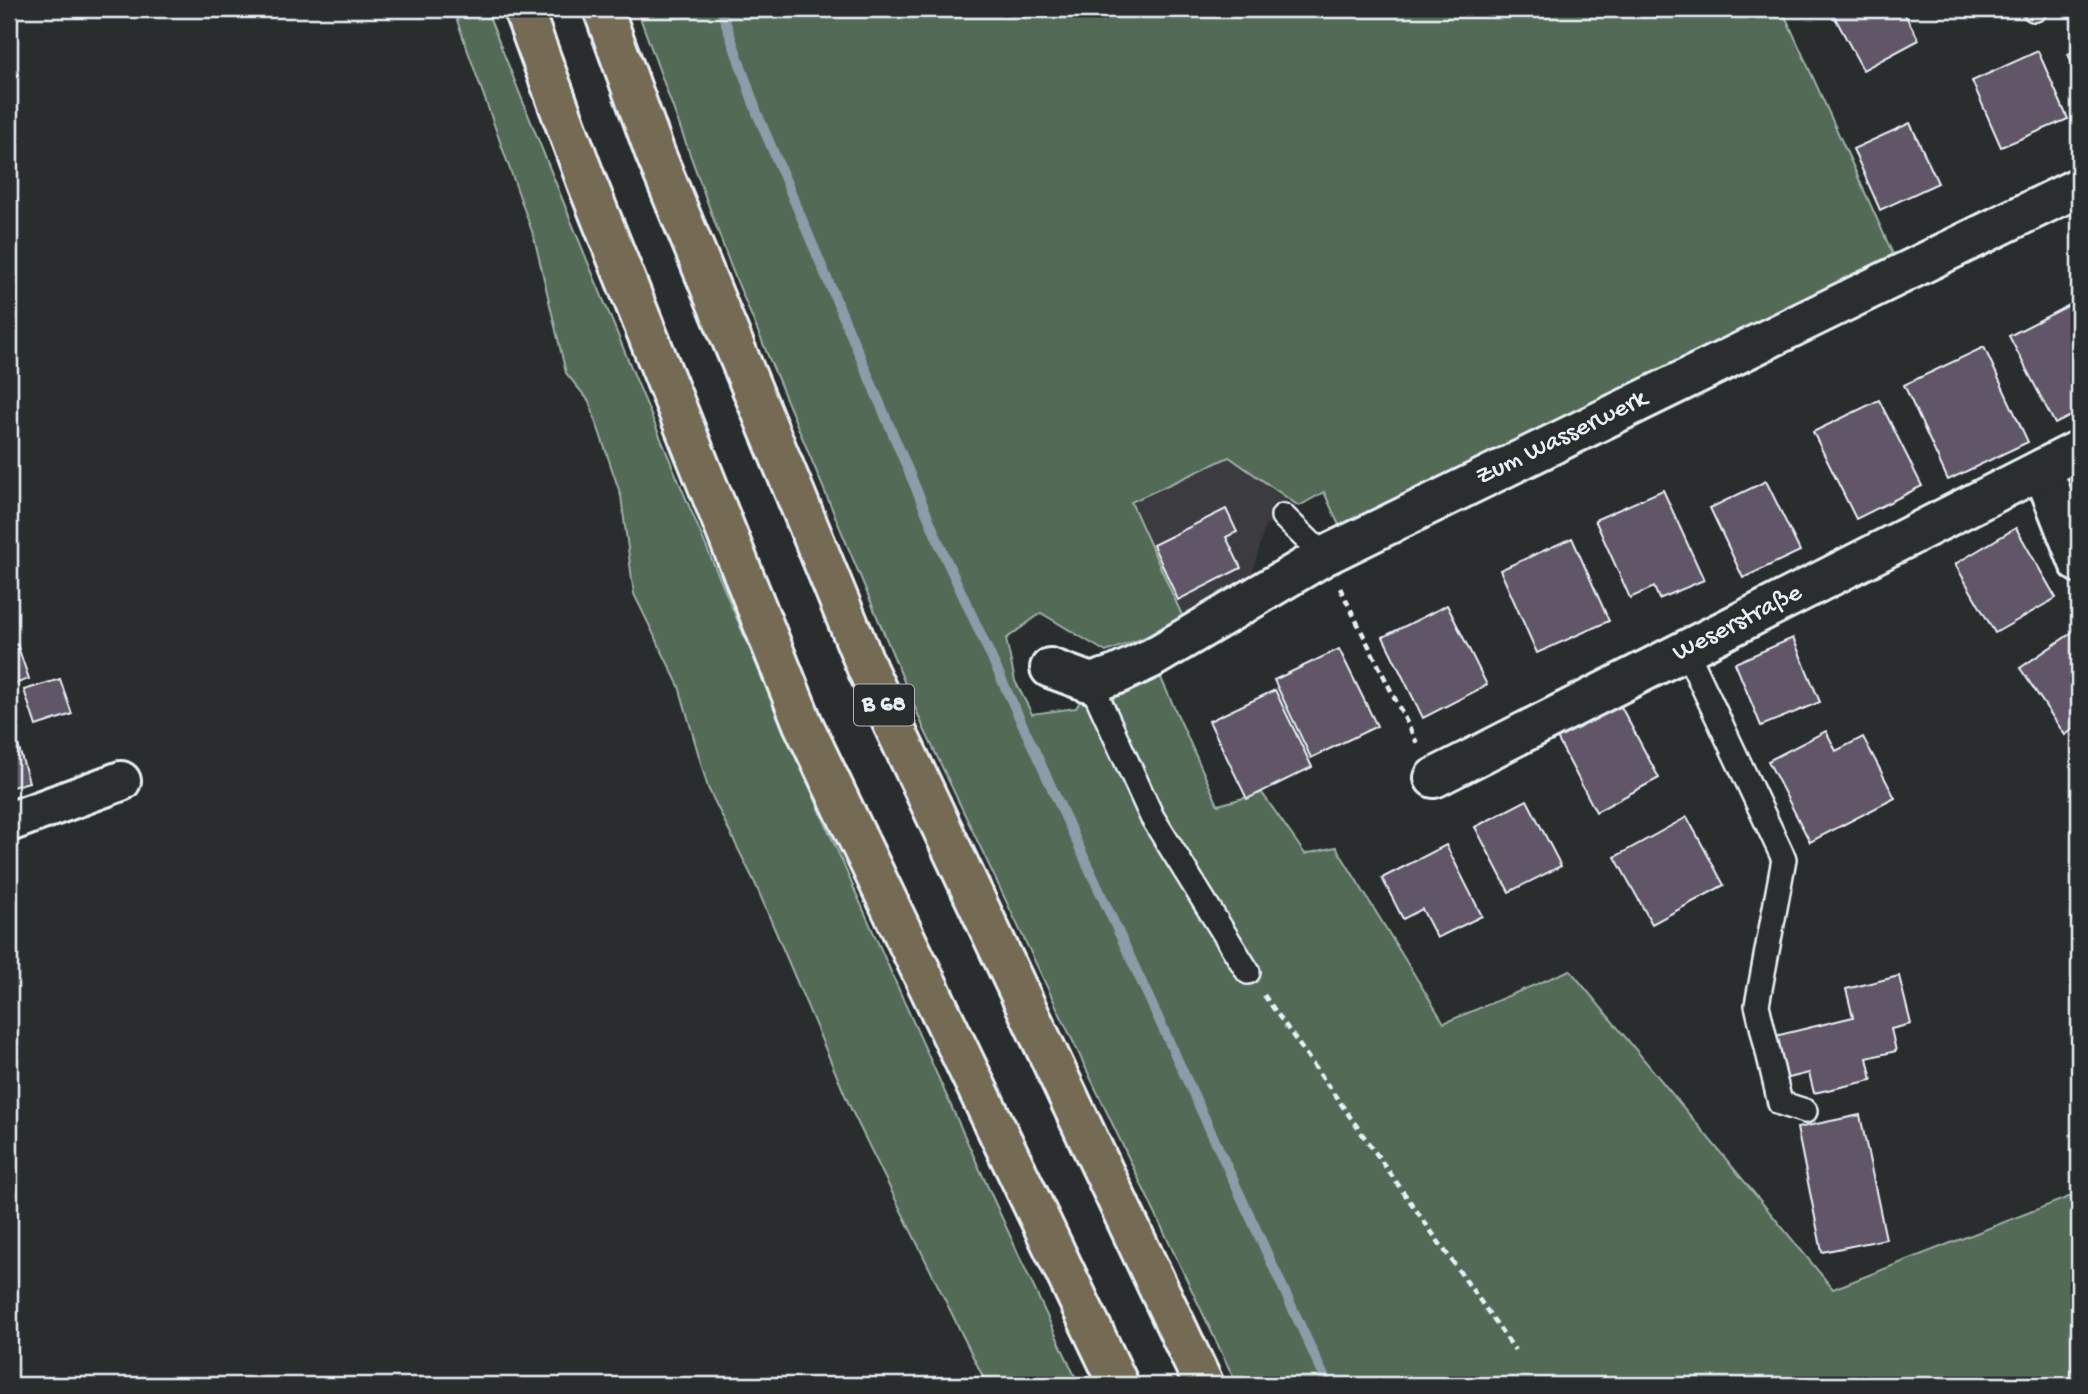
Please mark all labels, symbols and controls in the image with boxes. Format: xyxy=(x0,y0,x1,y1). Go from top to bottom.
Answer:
street label: Zum Wasserwerk xyxy=(1471,383,1655,494)
street label: Weserstraße xyxy=(1668,578,1808,670)
road number: B 68 xyxy=(854,684,914,726)

